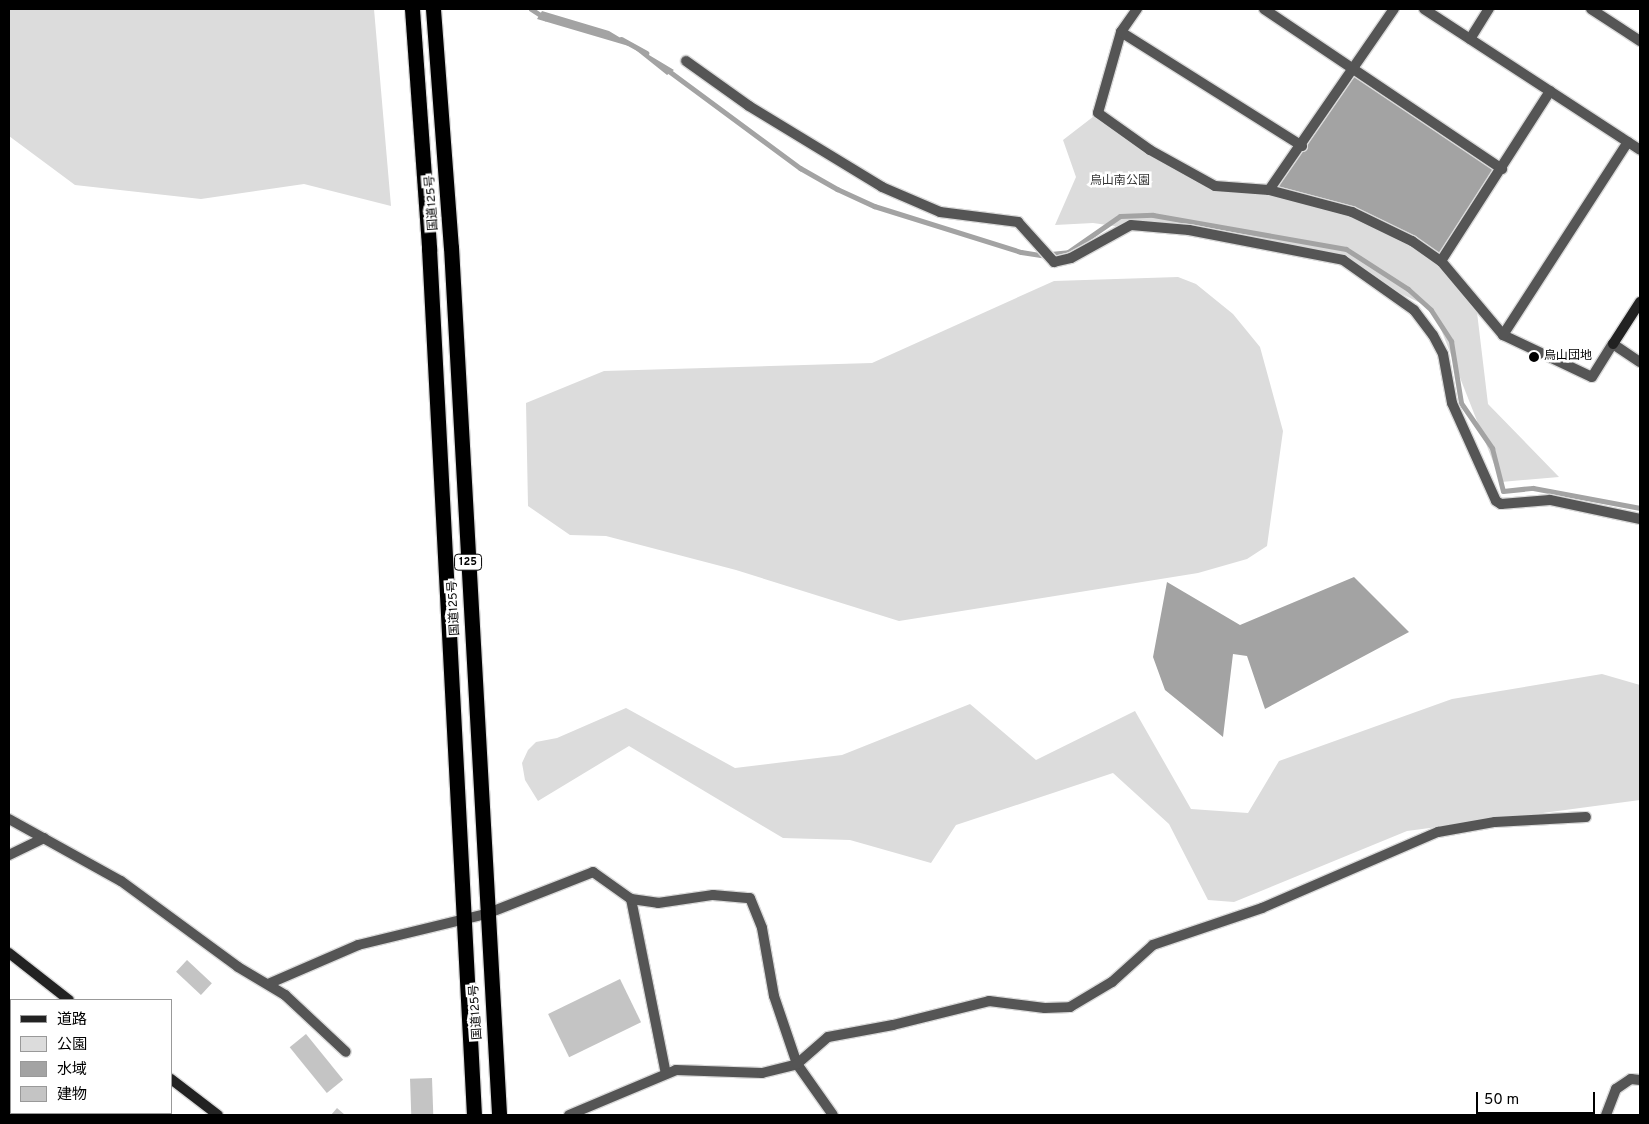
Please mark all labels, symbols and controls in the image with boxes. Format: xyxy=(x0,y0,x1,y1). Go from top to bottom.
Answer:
street label: 国道125号 xyxy=(424,175,442,231)
park label: 烏山南公園 xyxy=(1090,175,1150,189)
place label: 烏山団地 xyxy=(1544,350,1592,364)
marker: 烏山団地 xyxy=(1528,351,1540,363)
road number: 125 xyxy=(453,554,483,570)
street label: 国道125号 xyxy=(446,580,464,636)
street label: 国道125号 xyxy=(468,984,486,1040)
legend xyxy=(10,999,172,1114)
text: 道路 xyxy=(57,1011,87,1030)
text: 公園 xyxy=(57,1036,87,1055)
text: 水域 xyxy=(57,1061,87,1080)
scale bar xyxy=(1479,1082,1598,1114)
text: 建物 xyxy=(57,1086,87,1105)
text: 50 m xyxy=(1484,1091,1519,1110)

